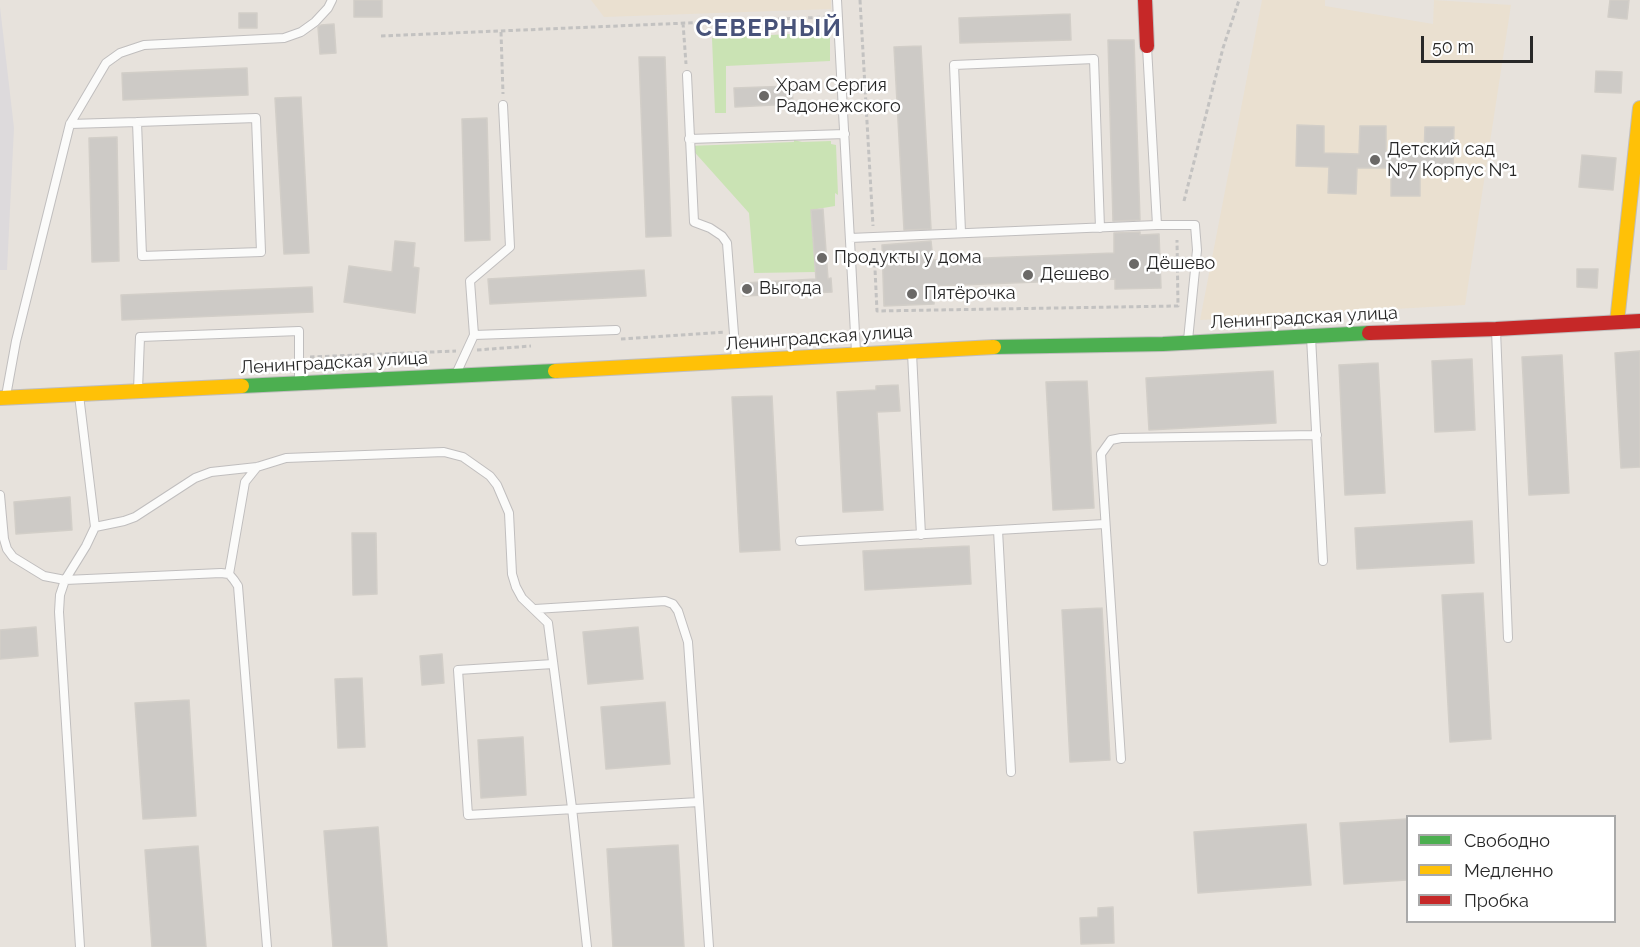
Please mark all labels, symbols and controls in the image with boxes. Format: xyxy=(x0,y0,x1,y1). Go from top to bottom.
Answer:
district label: СЕВЕРНЫЙ xyxy=(696,15,842,43)
scale bar xyxy=(1424,24,1536,62)
text: 50 m xyxy=(1432,36,1474,57)
place label: Храм Сергия Радонежского xyxy=(776,75,901,118)
marker: Храм Сергия Радонежского xyxy=(757,89,771,103)
place label: Детский сад №7 Корпус №1 xyxy=(1387,139,1517,182)
marker: Детский сад №7 Корпус №1 xyxy=(1368,153,1382,167)
place label: Продукты у дома xyxy=(834,247,982,269)
marker: Продукты у дома xyxy=(815,251,829,265)
place label: Дёшево xyxy=(1146,253,1215,275)
marker: Дёшево xyxy=(1127,257,1141,271)
place label: Дешево xyxy=(1040,264,1109,286)
marker: Дешево xyxy=(1021,268,1035,282)
place label: Выгода xyxy=(759,278,821,300)
marker: Выгода xyxy=(740,282,754,296)
place label: Пятёрочка xyxy=(924,283,1016,305)
marker: Пятёрочка xyxy=(905,287,919,301)
street label: Ленинградская улица xyxy=(1210,302,1398,334)
street label: Ленинградская улица xyxy=(725,321,913,355)
street label: Ленинградская улица xyxy=(240,347,428,379)
legend xyxy=(1406,815,1616,923)
text: Свободно xyxy=(1464,830,1550,851)
text: Медленно xyxy=(1464,860,1553,881)
text: Пробка xyxy=(1464,890,1529,911)

